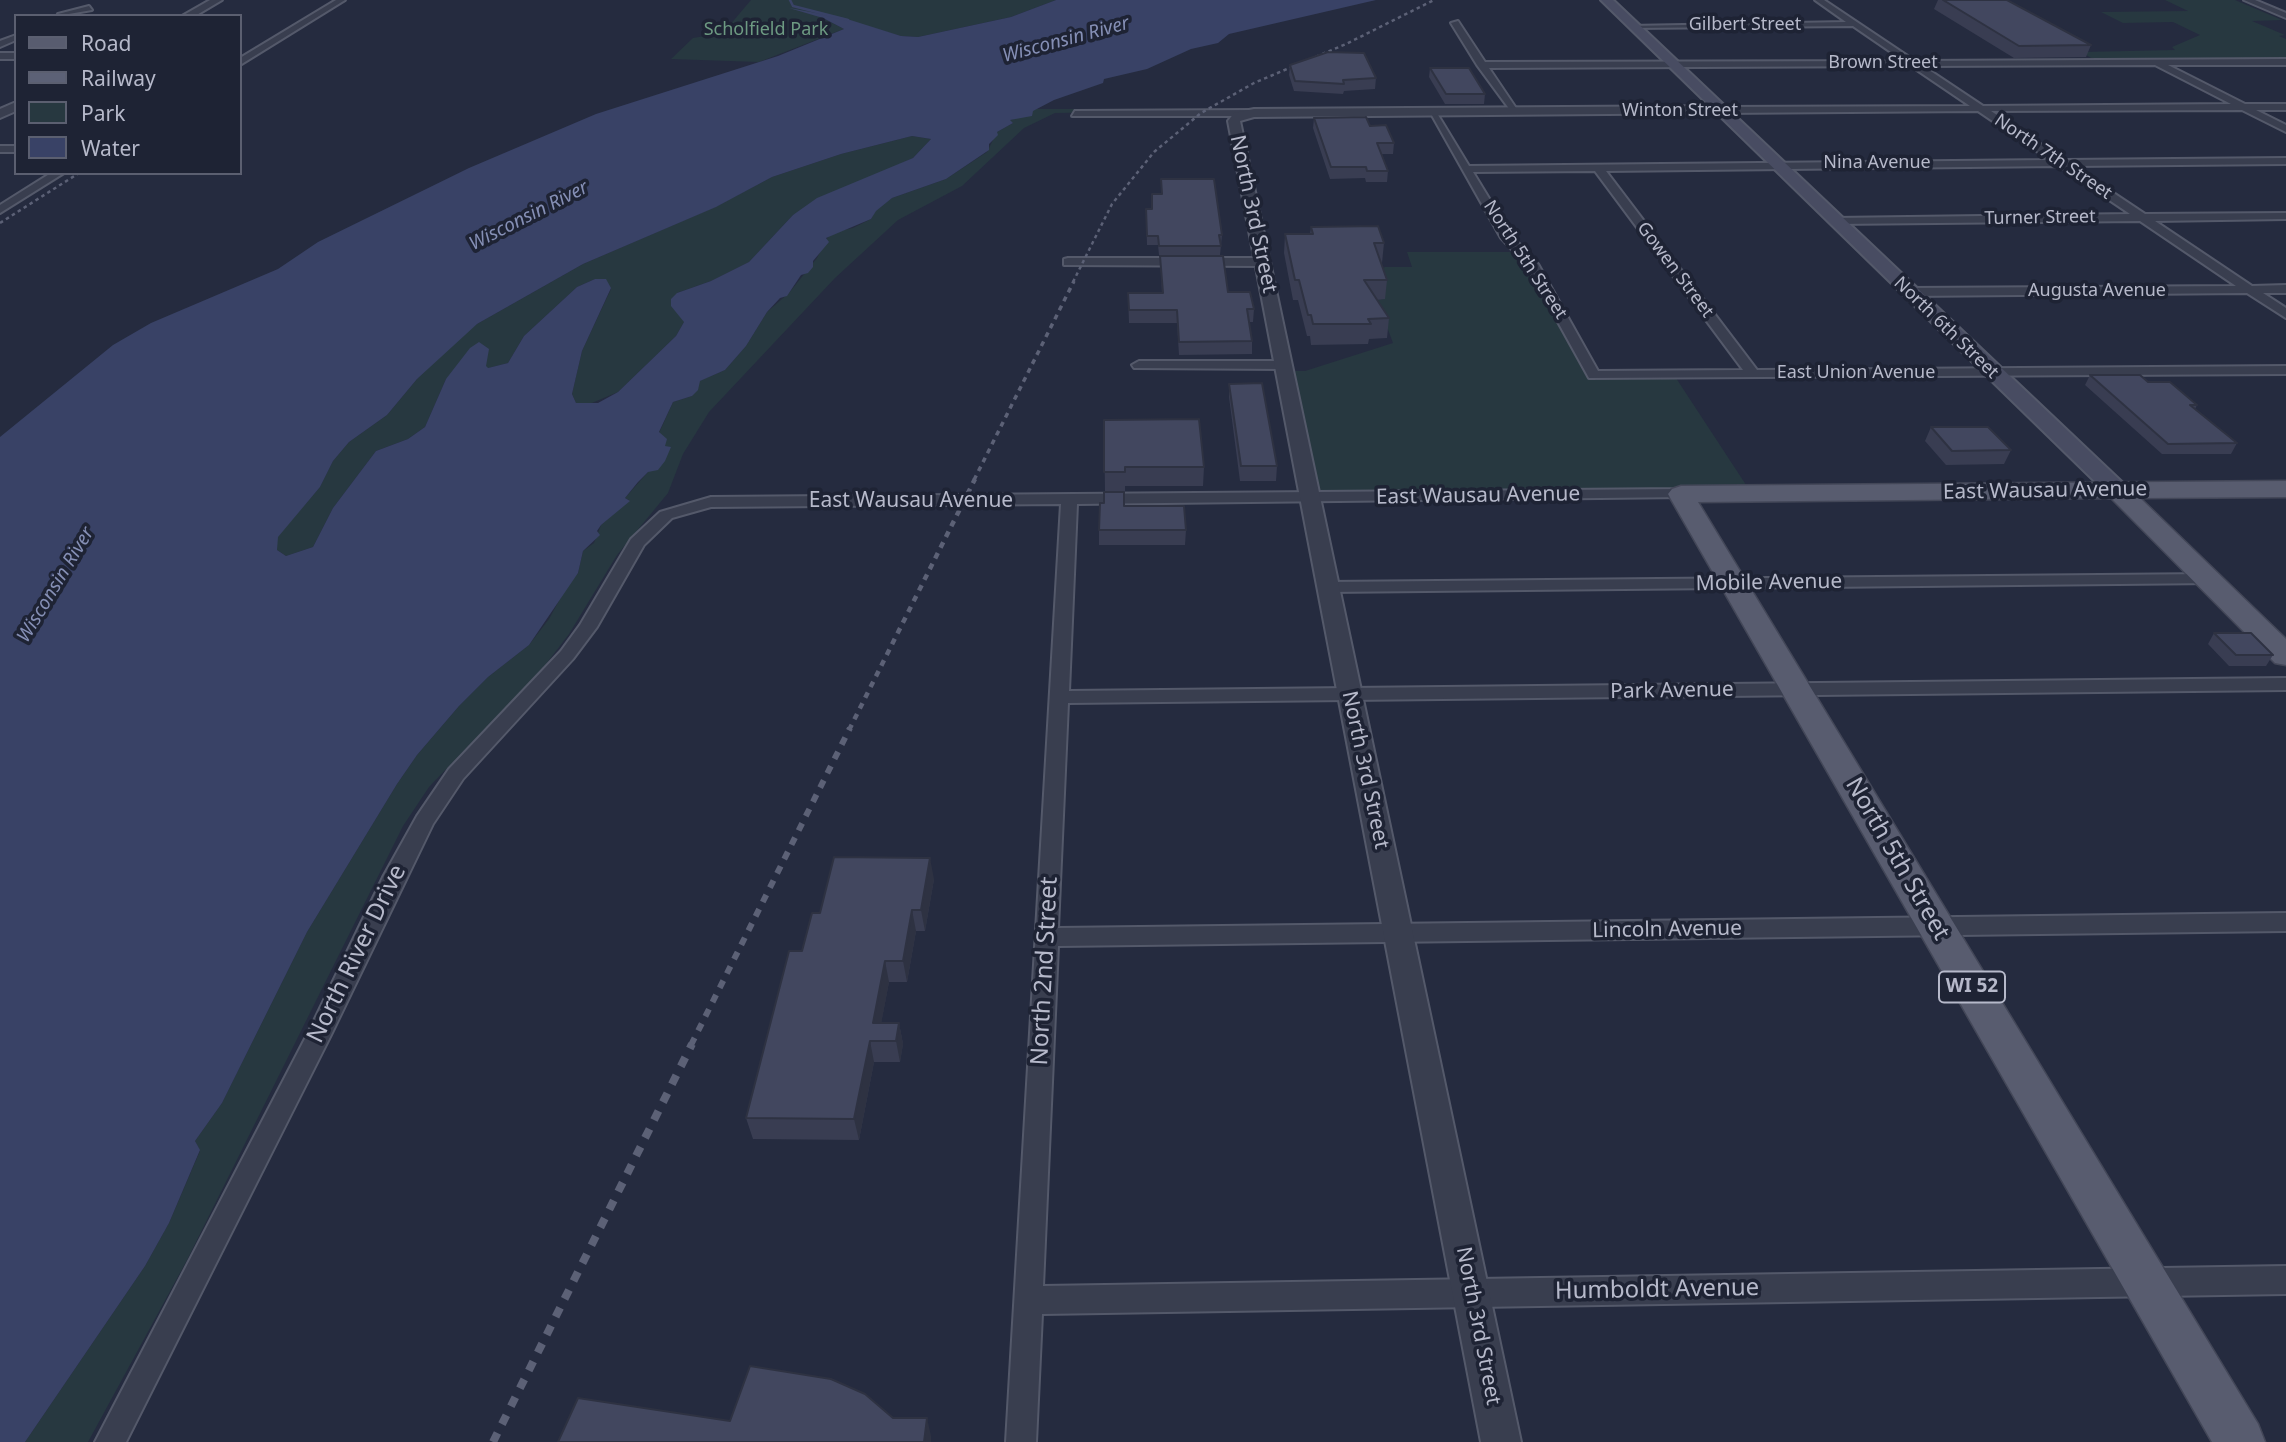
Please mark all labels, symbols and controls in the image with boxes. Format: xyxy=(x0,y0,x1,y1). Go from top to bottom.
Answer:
water label: Wisconsin River xyxy=(1000,12,1132,68)
legend xyxy=(14,14,242,175)
street label: Gilbert Street xyxy=(1689,14,1801,36)
park label: Scholfield Park xyxy=(704,19,828,41)
text: Road xyxy=(81,29,131,57)
street label: Brown Street xyxy=(1828,52,1938,74)
text: Railway xyxy=(81,64,156,92)
text: Park xyxy=(81,99,125,127)
street label: Winton Street xyxy=(1622,100,1738,122)
street label: North 7th Street xyxy=(1990,110,2116,204)
street label: North 3rd Street xyxy=(1224,133,1282,295)
text: Water xyxy=(81,134,140,162)
street label: Nina Avenue xyxy=(1823,152,1931,174)
water label: Wisconsin River xyxy=(466,176,592,256)
street label: North 5th Street xyxy=(1479,197,1571,323)
street label: Turner Street xyxy=(1984,206,2096,230)
street label: Gowen Street xyxy=(1632,218,1718,322)
street label: North 6th Street xyxy=(1889,273,2003,383)
street label: Augusta Avenue xyxy=(2028,280,2166,302)
street label: East Union Avenue xyxy=(1777,362,1935,384)
street label: East Wausau Avenue xyxy=(1943,477,2147,505)
street label: East Wausau Avenue xyxy=(1376,482,1580,510)
street label: East Wausau Avenue xyxy=(809,488,1013,514)
water label: Wisconsin River xyxy=(13,523,99,647)
street label: Mobile Avenue xyxy=(1696,569,1842,597)
street label: Park Avenue xyxy=(1610,677,1734,705)
street label: North 3rd Street xyxy=(1336,689,1394,851)
street label: North 5th Street xyxy=(1839,773,1955,945)
street label: North River Drive xyxy=(301,860,413,1048)
street label: North 2nd Street xyxy=(1026,876,1064,1066)
street label: Lincoln Avenue xyxy=(1592,916,1742,944)
road number: WI 52 xyxy=(1939,972,2005,1002)
street label: North 3rd Street xyxy=(1450,1245,1506,1407)
street label: Humboldt Avenue xyxy=(1555,1274,1759,1306)

